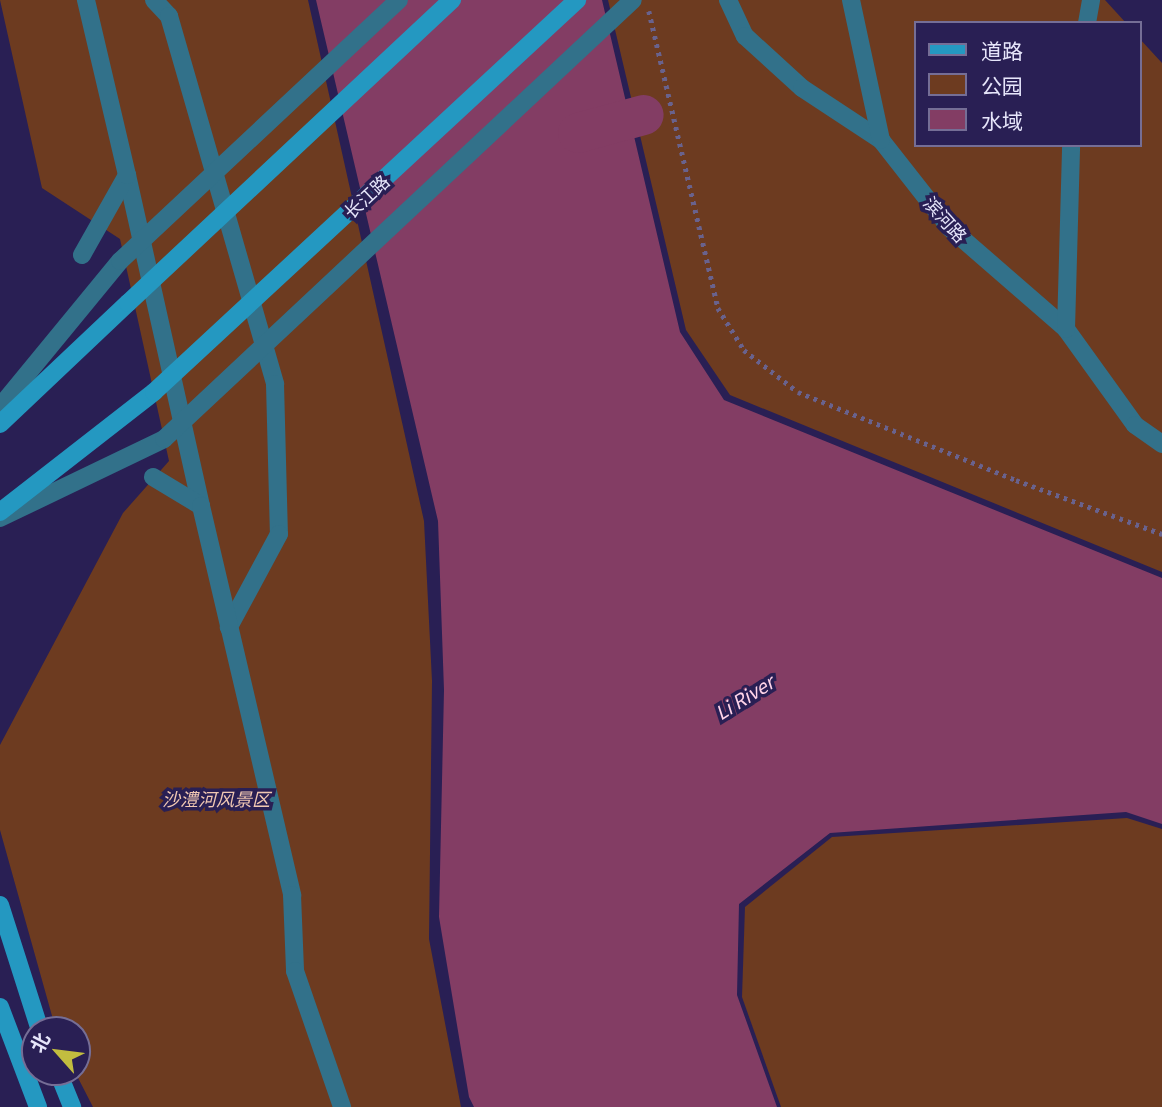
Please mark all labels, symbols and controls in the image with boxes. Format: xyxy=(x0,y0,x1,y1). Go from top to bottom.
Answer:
legend xyxy=(914,21,1141,147)
text: 道路 xyxy=(981,35,1023,65)
text: 公园 xyxy=(981,70,1023,100)
text: 水域 xyxy=(981,105,1023,135)
street label: 长江路 xyxy=(339,170,393,222)
street label: 滨河路 xyxy=(920,192,972,246)
water label: Li River xyxy=(711,670,777,724)
park label: 沙澧河风景区 xyxy=(162,787,270,809)
north arrow xyxy=(21,1016,91,1086)
text: 北 xyxy=(22,1027,55,1057)

